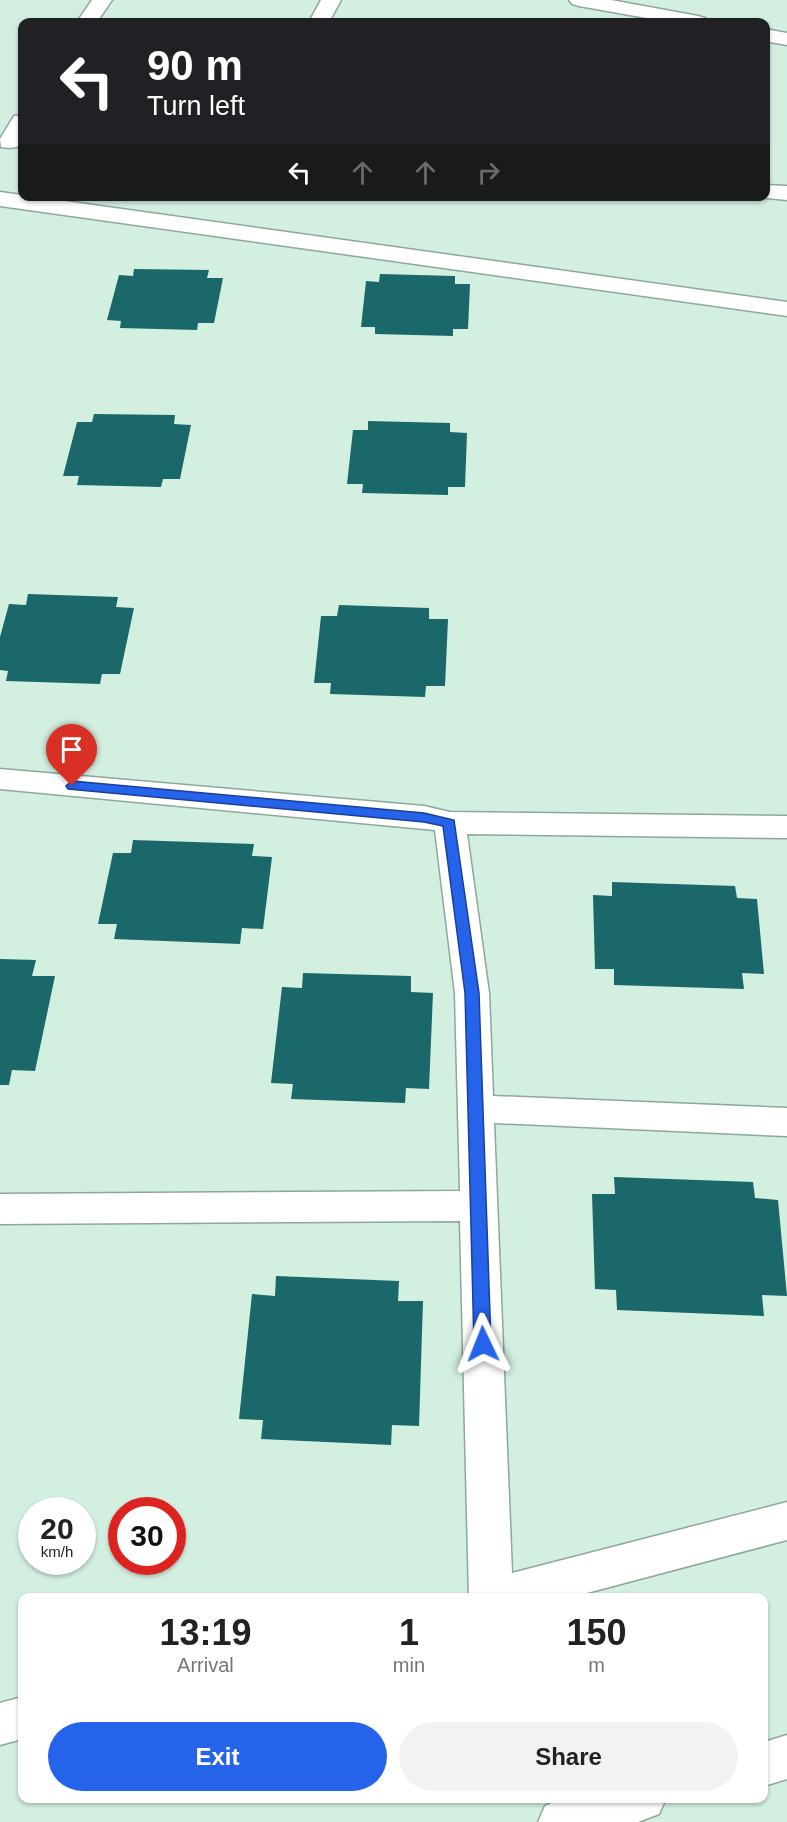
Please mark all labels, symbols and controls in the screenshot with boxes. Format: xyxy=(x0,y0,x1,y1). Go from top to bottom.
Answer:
icon: left xyxy=(48,42,126,120)
text: 90 m xyxy=(147,42,243,89)
text: Turn left xyxy=(147,91,245,121)
icon: left xyxy=(283,156,316,189)
icon: ahead xyxy=(346,156,379,189)
icon: ahead xyxy=(409,156,442,189)
icon: right xyxy=(472,156,505,189)
pin xyxy=(46,724,97,786)
icon: arrive xyxy=(55,733,88,766)
position arrow xyxy=(451,1312,515,1376)
speed limit sign: 30 xyxy=(108,1497,186,1575)
text: 20 xyxy=(40,1512,74,1545)
text: km/h xyxy=(41,1543,73,1560)
text: 13:19 xyxy=(159,1612,251,1653)
text: 1 xyxy=(399,1612,419,1653)
text: 150 xyxy=(566,1612,627,1653)
text: Arrival xyxy=(177,1654,234,1676)
text: min xyxy=(393,1654,425,1676)
text: m xyxy=(588,1654,605,1676)
button: Exit xyxy=(48,1722,387,1791)
button: Share xyxy=(399,1722,738,1791)

